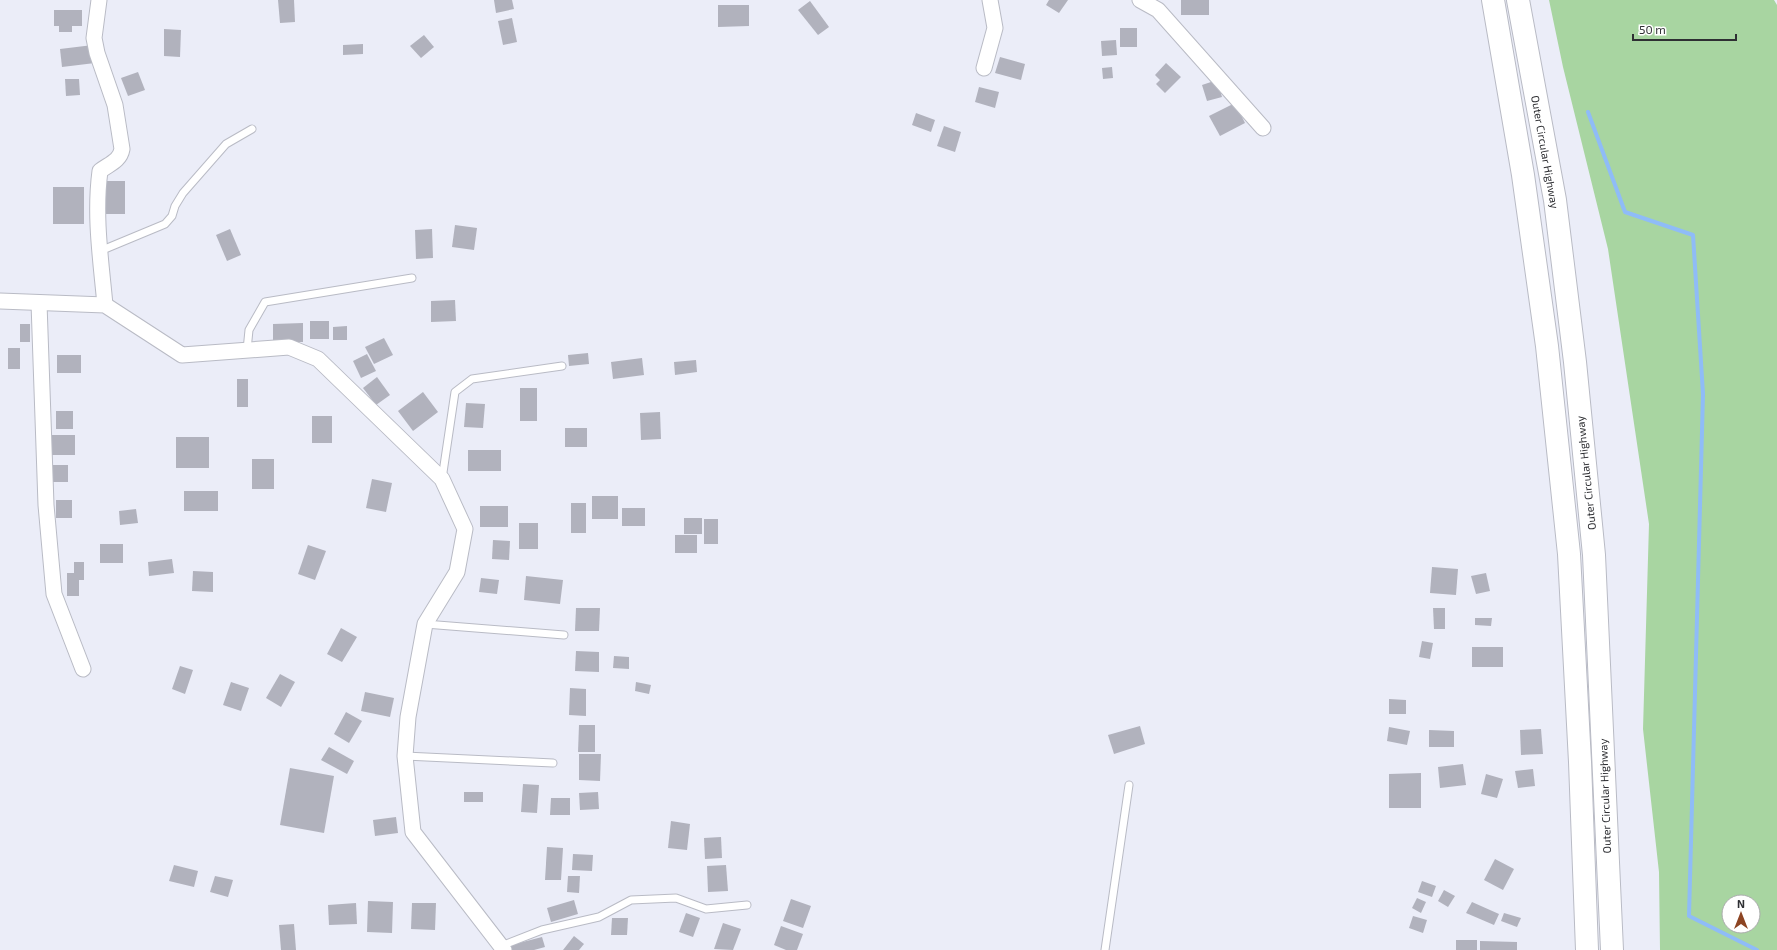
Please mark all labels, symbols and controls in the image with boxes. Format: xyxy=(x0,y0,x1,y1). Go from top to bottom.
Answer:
scale bar xyxy=(1633,16,1736,42)
text: 50 m xyxy=(1639,22,1666,36)
street label: Outer Circular Highway xyxy=(1529,94,1562,210)
street label: Outer Circular Highway xyxy=(1573,415,1598,531)
street label: Outer Circular Highway xyxy=(1596,738,1613,854)
north arrow xyxy=(1721,894,1761,934)
text: N xyxy=(1737,897,1745,910)

